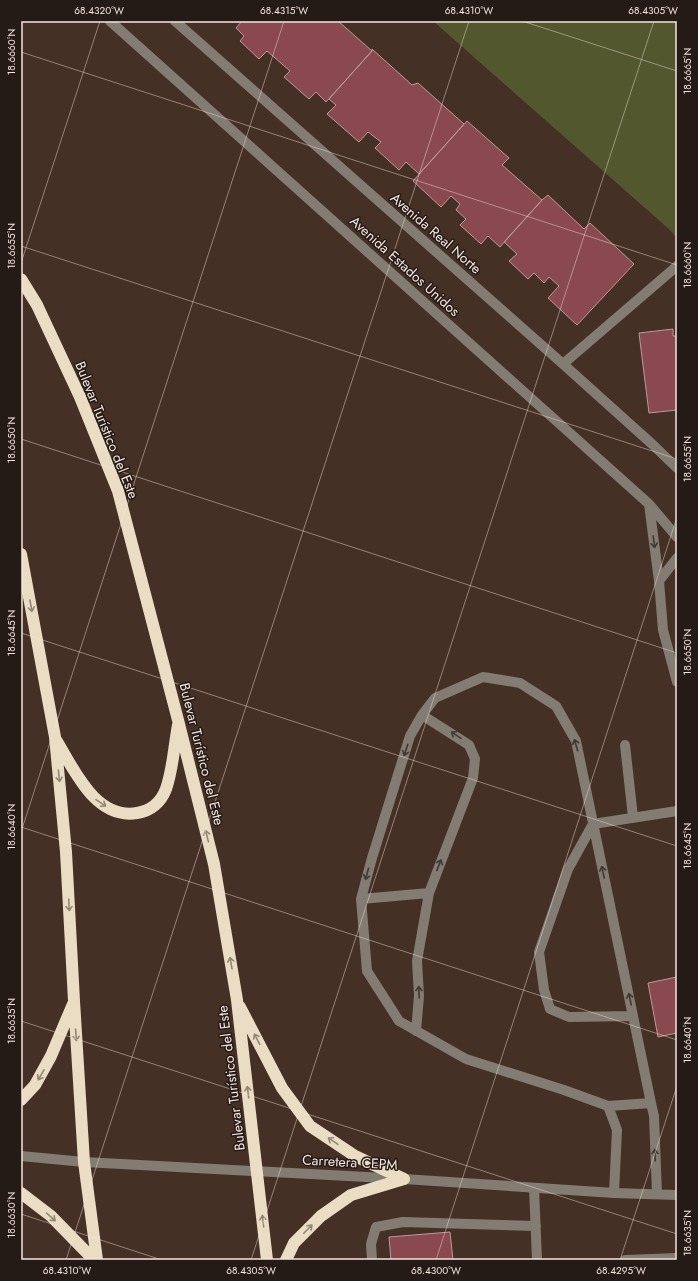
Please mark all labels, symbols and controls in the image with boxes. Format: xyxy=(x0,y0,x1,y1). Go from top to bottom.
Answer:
text: 68.4320°W xyxy=(74,3,124,18)
text: 68.4315°W xyxy=(260,3,308,18)
text: 68.4310°W xyxy=(445,3,493,18)
text: 68.4305°W xyxy=(628,3,678,18)
text: 18.6660°N xyxy=(4,29,19,75)
text: 18.6665°N xyxy=(680,48,695,94)
street label: Avenida Real Norte xyxy=(386,188,486,278)
street label: Avenida Estados Unidos xyxy=(346,211,465,321)
text: 18.6655°N xyxy=(4,223,19,269)
text: 18.6660°N xyxy=(680,242,695,288)
street label: Bulevar Turístico del Este xyxy=(70,358,144,502)
text: 18.6650°N xyxy=(4,417,19,463)
text: 18.6655°N xyxy=(680,436,695,482)
one-way arrow xyxy=(650,536,658,549)
one-way arrow xyxy=(27,599,35,612)
text: 18.6645°N xyxy=(4,610,19,656)
text: 18.6650°N xyxy=(680,629,695,675)
street label: Bulevar Turístico del Este xyxy=(175,681,229,827)
one-way arrow xyxy=(450,731,462,739)
one-way arrow xyxy=(572,739,579,752)
one-way arrow xyxy=(402,744,409,757)
one-way arrow xyxy=(55,769,62,782)
one-way arrow xyxy=(95,799,106,807)
text: 18.6640°N xyxy=(4,804,19,850)
text: 18.6645°N xyxy=(680,823,695,869)
one-way arrow xyxy=(203,829,210,842)
one-way arrow xyxy=(436,859,444,871)
one-way arrow xyxy=(599,866,607,879)
one-way arrow xyxy=(363,868,371,881)
one-way arrow xyxy=(65,898,73,911)
one-way arrow xyxy=(227,957,235,970)
one-way arrow xyxy=(415,986,423,999)
one-way arrow xyxy=(625,993,633,1006)
text: 18.6635°N xyxy=(4,998,19,1044)
street label: Bulevar Turístico del Este xyxy=(212,1004,250,1152)
text: 18.6640°N xyxy=(680,1017,695,1063)
one-way arrow xyxy=(73,1028,80,1041)
one-way arrow xyxy=(253,1033,260,1045)
one-way arrow xyxy=(36,1069,44,1081)
one-way arrow xyxy=(244,1086,252,1099)
one-way arrow xyxy=(328,1137,339,1145)
one-way arrow xyxy=(651,1149,659,1162)
street label: Carretera CEPM xyxy=(302,1150,398,1174)
text: 18.6630°N xyxy=(4,1192,19,1238)
text: 18.6635°N xyxy=(680,1210,695,1256)
one-way arrow xyxy=(46,1213,57,1222)
one-way arrow xyxy=(259,1215,267,1228)
one-way arrow xyxy=(303,1224,313,1234)
text: 68.4310°W xyxy=(43,1263,91,1278)
text: 68.4305°W xyxy=(226,1263,276,1278)
text: 68.4300°W xyxy=(411,1263,461,1278)
text: 68.4295°W xyxy=(596,1263,646,1278)

